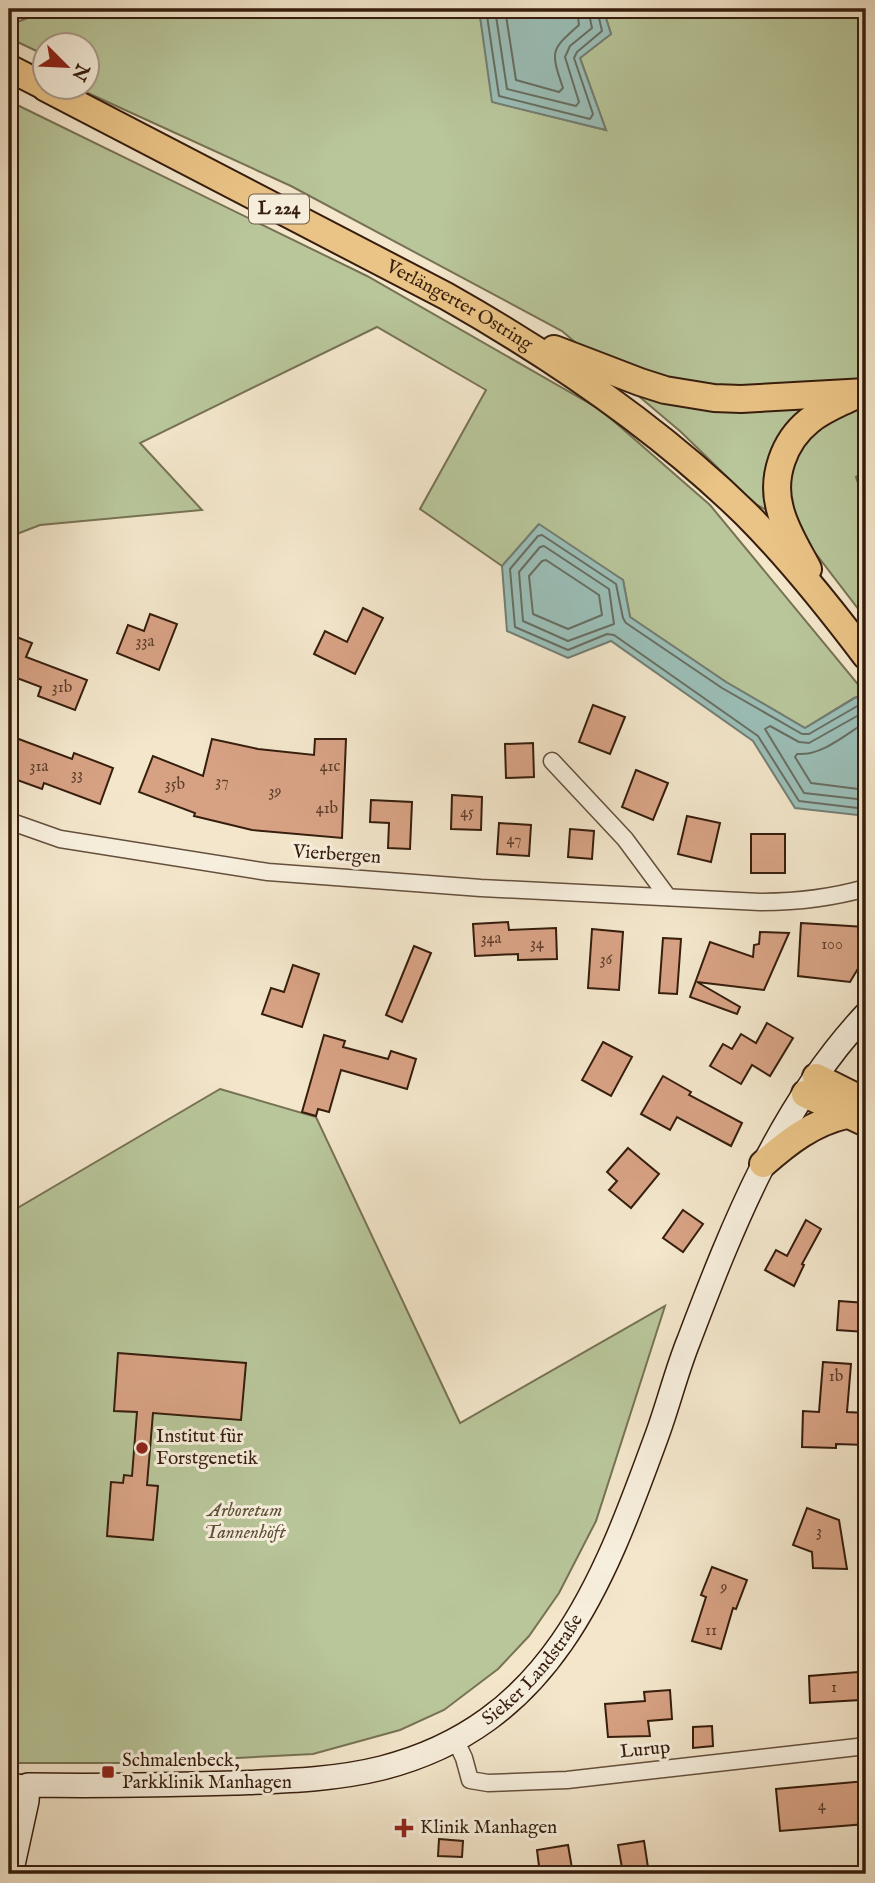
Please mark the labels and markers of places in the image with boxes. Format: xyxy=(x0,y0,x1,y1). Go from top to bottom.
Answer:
place label: Institut für Forstgenetik xyxy=(156,1425,259,1471)
marker: Institut für Forstgenetik xyxy=(134,1440,150,1456)
place label: Schmalenbeck, Parkklinik Manhagen xyxy=(122,1749,292,1795)
marker: Schmalenbeck, Parkklinik Manhagen xyxy=(100,1764,116,1780)
place label: Klinik Manhagen xyxy=(420,1816,557,1840)
marker: Klinik Manhagen xyxy=(394,1818,414,1838)

